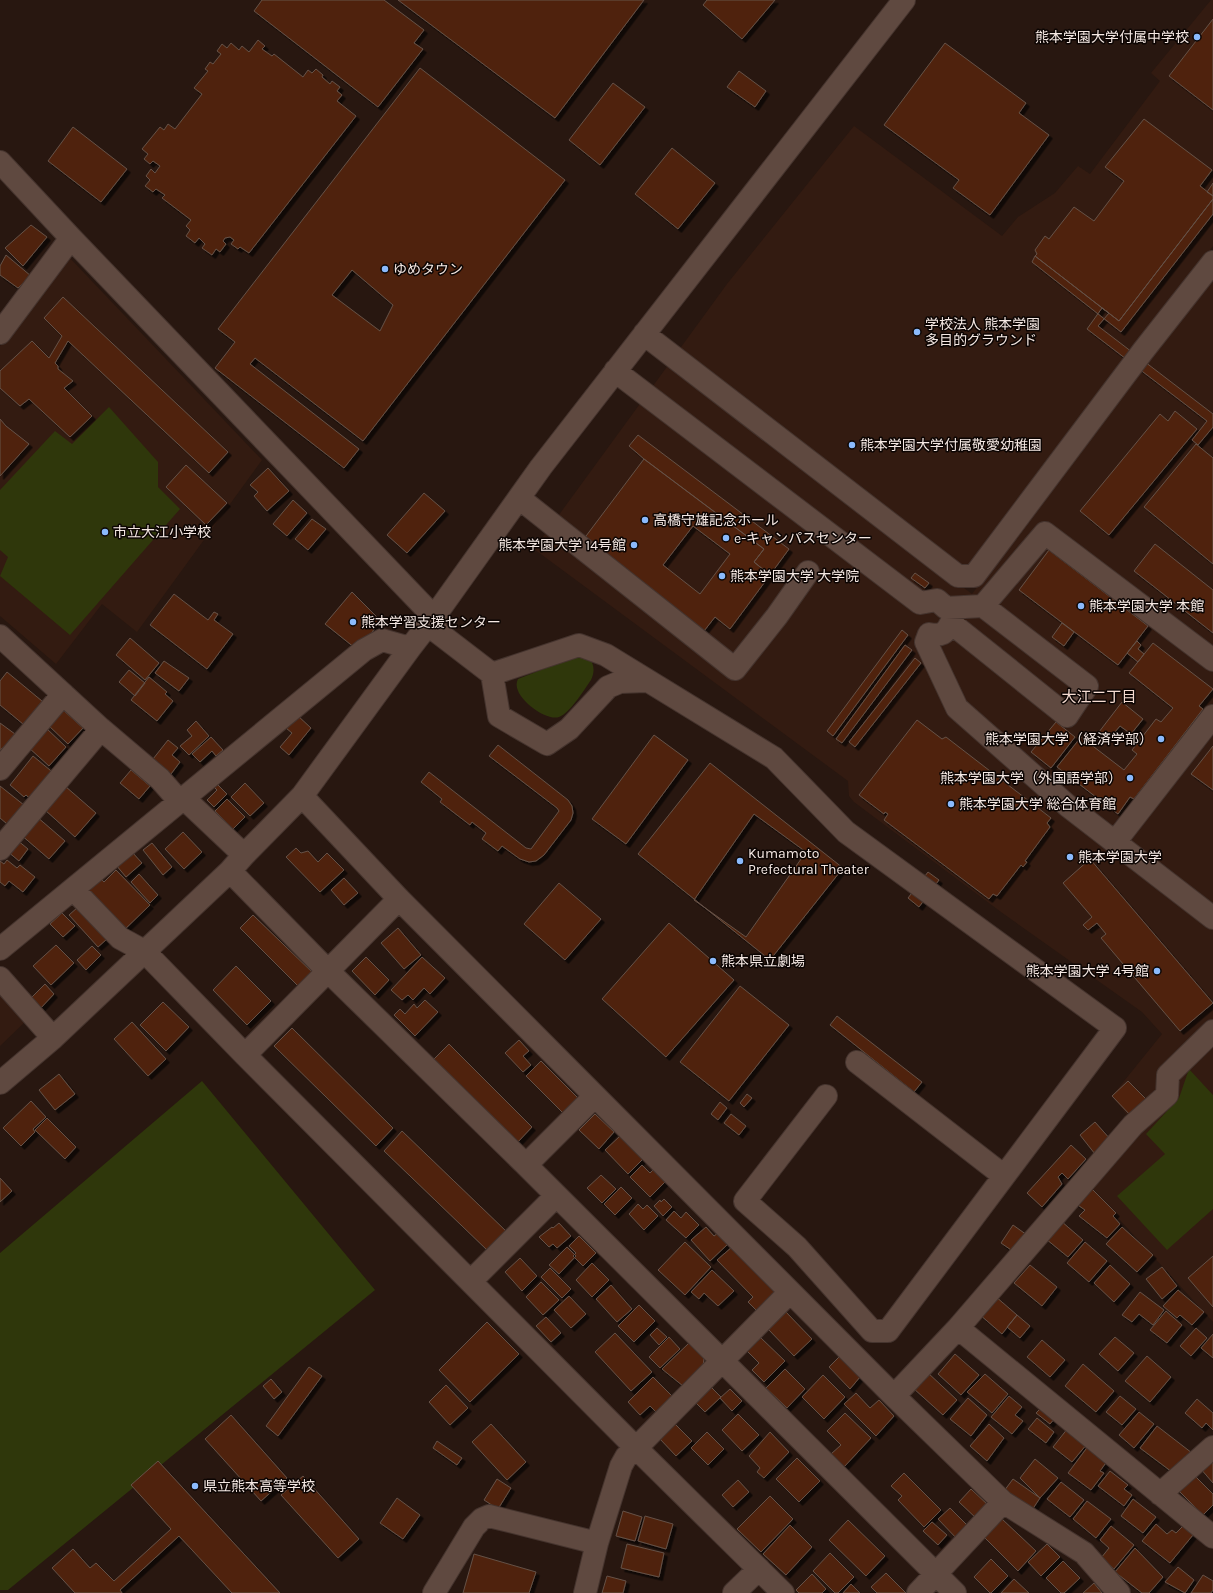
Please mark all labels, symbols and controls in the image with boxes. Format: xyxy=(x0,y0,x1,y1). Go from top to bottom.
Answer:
place label: 熊本学園大学付属中学校 xyxy=(1035,29,1189,46)
marker: 熊本学園大学付属中学校 xyxy=(1192,32,1202,42)
place label: ゆめタウン xyxy=(393,261,463,278)
marker: ゆめタウン xyxy=(380,264,390,274)
place label: 学校法人 熊本学園 多目的グラウンド xyxy=(925,316,1040,349)
marker: 学校法人 熊本学園 多目的グラウンド xyxy=(912,327,922,337)
place label: 熊本学園大学付属敬愛幼稚園 xyxy=(860,437,1042,454)
marker: 熊本学園大学付属敬愛幼稚園 xyxy=(847,440,857,450)
place label: 高橋守雄記念ホール xyxy=(653,512,779,529)
marker: 高橋守雄記念ホール xyxy=(640,515,650,525)
place label: 市立大江小学校 xyxy=(113,524,211,541)
marker: 市立大江小学校 xyxy=(100,527,110,537)
place label: e-キャンパスセンター xyxy=(734,530,872,547)
marker: e-キャンパスセンター xyxy=(721,533,731,543)
place label: 熊本学園大学 14号館 xyxy=(498,537,626,554)
marker: 熊本学園大学 14号館 xyxy=(629,540,639,550)
place label: 熊本学園大学 大学院 xyxy=(730,568,859,585)
marker: 熊本学園大学 大学院 xyxy=(717,571,727,581)
place label: 熊本学園大学 本館 xyxy=(1089,598,1204,615)
marker: 熊本学園大学 本館 xyxy=(1076,601,1086,611)
place label: 熊本学習支援センター xyxy=(361,614,501,631)
marker: 熊本学習支援センター xyxy=(348,617,358,627)
district label: 大江二丁目 xyxy=(1061,688,1137,706)
place label: 熊本学園大学（経済学部） xyxy=(985,731,1153,748)
marker: 熊本学園大学（経済学部） xyxy=(1156,734,1166,744)
place label: 熊本学園大学（外国語学部） xyxy=(940,770,1122,787)
marker: 熊本学園大学（外国語学部） xyxy=(1125,773,1135,783)
place label: 熊本学園大学 総合体育館 xyxy=(959,796,1116,813)
marker: 熊本学園大学 総合体育館 xyxy=(946,799,956,809)
place label: Kumamoto Prefectural Theater xyxy=(748,845,870,878)
place label: 熊本学園大学 xyxy=(1078,849,1162,866)
marker: 熊本学園大学 xyxy=(1065,852,1075,862)
marker: Kumamoto Prefectural Theater xyxy=(735,856,745,866)
place label: 熊本県立劇場 xyxy=(721,953,805,970)
marker: 熊本県立劇場 xyxy=(708,956,718,966)
place label: 熊本学園大学 4号館 xyxy=(1026,963,1149,980)
marker: 熊本学園大学 4号館 xyxy=(1152,966,1162,976)
place label: 県立熊本高等学校 xyxy=(203,1478,315,1495)
marker: 県立熊本高等学校 xyxy=(190,1481,200,1491)

